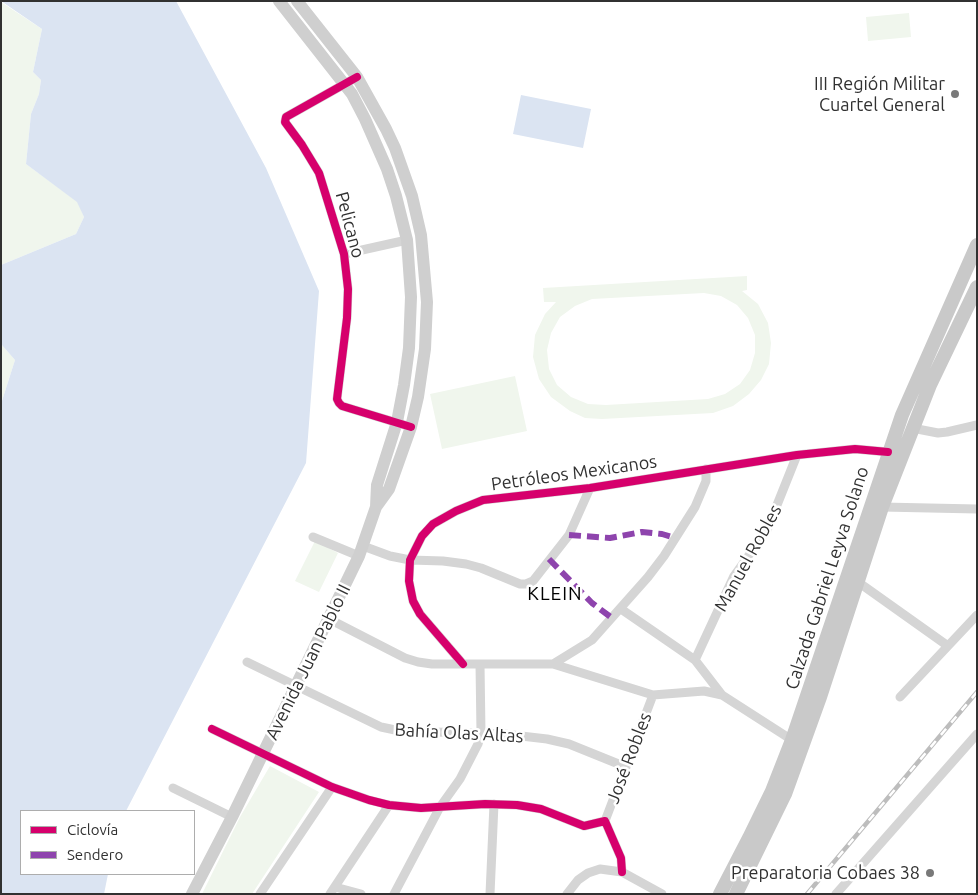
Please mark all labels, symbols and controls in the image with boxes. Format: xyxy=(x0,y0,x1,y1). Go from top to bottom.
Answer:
place label: III Región Militar Cuartel General xyxy=(814,73,945,116)
marker: III Región Militar Cuartel General xyxy=(949,88,961,100)
street label: Pelicano xyxy=(331,189,369,261)
street label: Petróleos Mexicanos xyxy=(490,451,658,495)
street label: Calzada Gabriel Leyva Solano xyxy=(781,464,873,692)
street label: Manuel Robles xyxy=(710,501,786,615)
street label: Avenida Juan Pablo II xyxy=(261,581,355,743)
district label: KLEIN xyxy=(527,583,583,605)
street label: José Robles xyxy=(602,709,656,807)
street label: Bahía Olas Altas xyxy=(394,719,524,747)
legend xyxy=(20,810,195,875)
text: Ciclovía xyxy=(67,821,118,838)
text: Sendero xyxy=(67,846,123,863)
place label: Preparatoria Cobaes 38 xyxy=(731,862,920,884)
marker: Preparatoria Cobaes 38 xyxy=(924,867,936,879)

